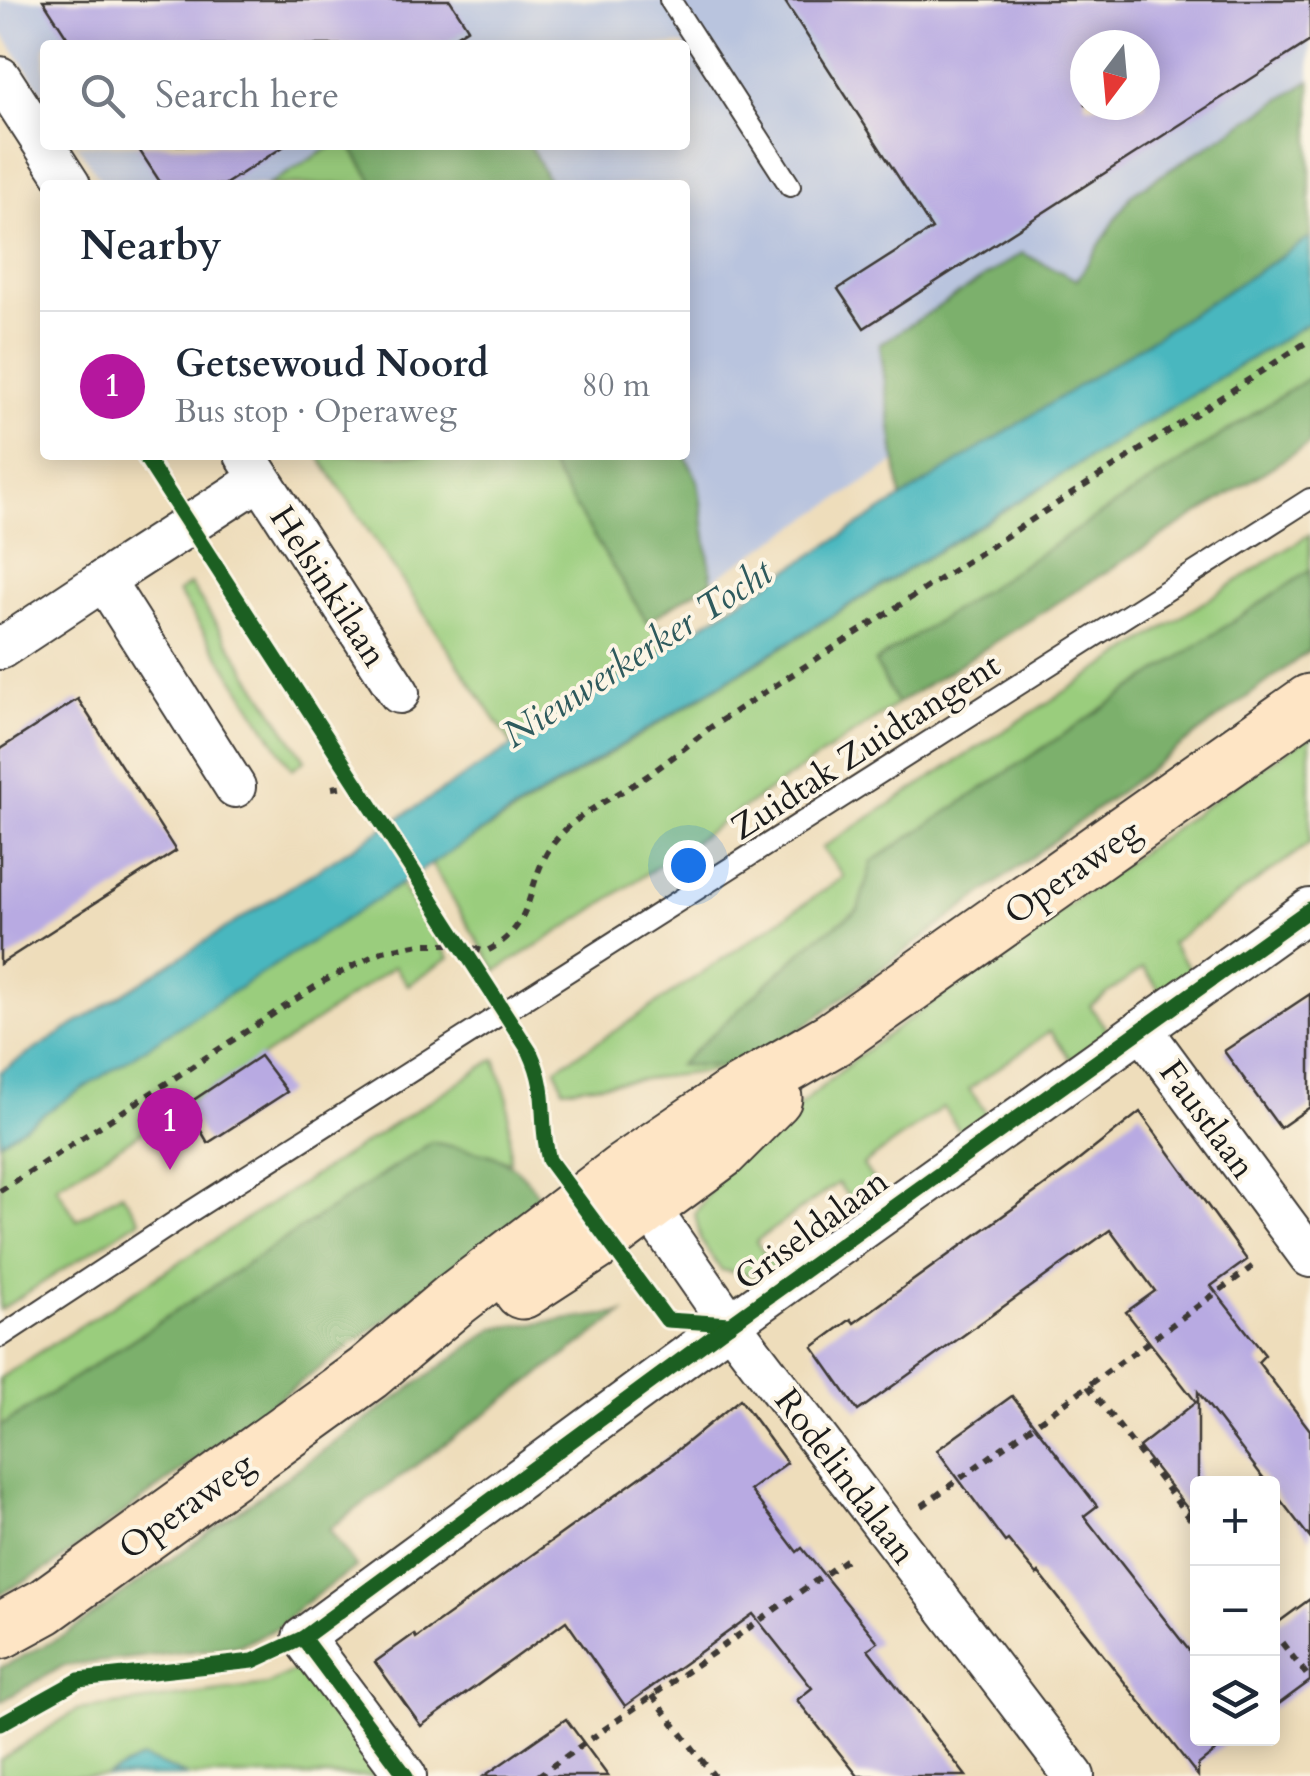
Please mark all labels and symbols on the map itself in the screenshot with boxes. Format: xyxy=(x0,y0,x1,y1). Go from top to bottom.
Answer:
north arrow xyxy=(1070,30,1160,120)
street label: Helsinkilaan xyxy=(258,497,398,676)
water label: Nieuwerkerker Tocht xyxy=(493,546,783,761)
street label: Zuidtak Zuidtangent xyxy=(722,642,1010,852)
street label: Operaweg xyxy=(995,807,1151,936)
your location xyxy=(663,840,714,891)
street label: Faustlaan xyxy=(1148,1050,1267,1189)
pin: 1 xyxy=(138,1088,202,1170)
street label: Griseldalaan xyxy=(725,1158,898,1302)
street label: Rodelindalaan xyxy=(763,1379,927,1575)
street label: Operaweg xyxy=(109,1440,264,1571)

